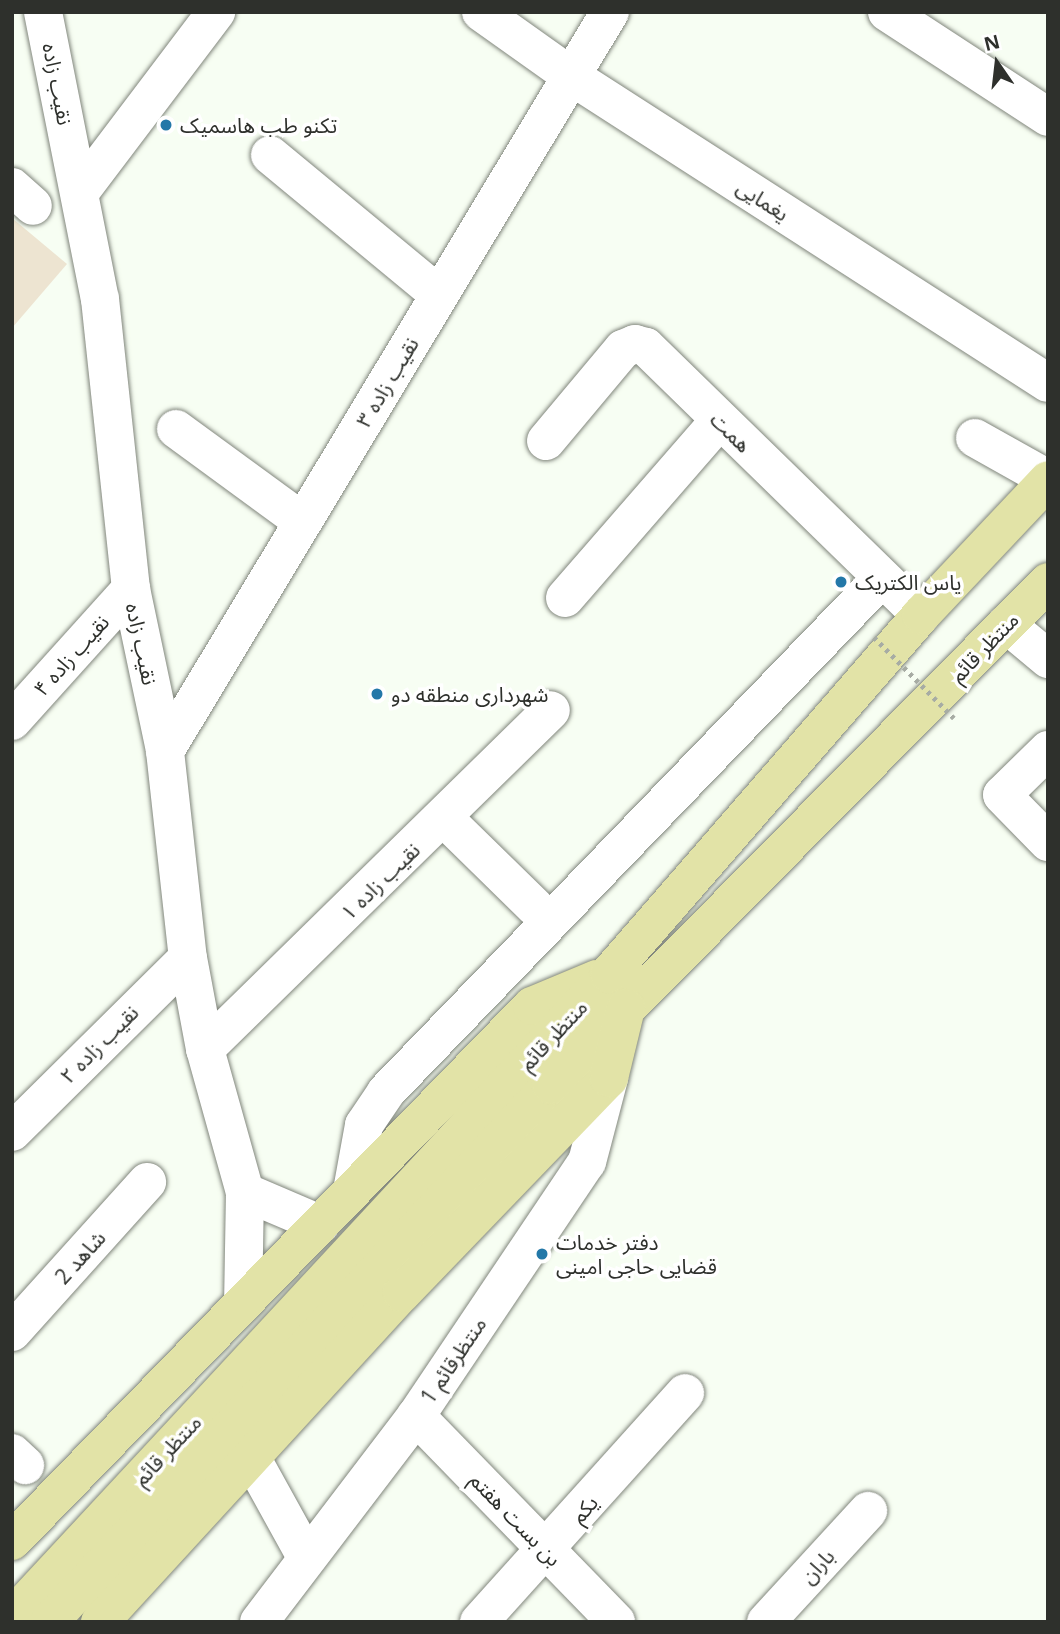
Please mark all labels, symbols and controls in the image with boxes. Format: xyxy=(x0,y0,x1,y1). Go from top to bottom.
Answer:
north arrow xyxy=(962,28,1032,98)
text: N xyxy=(981,28,1003,57)
street label: نقیب زاده xyxy=(38,41,78,127)
place label: تکنو طب هاسمیک xyxy=(180,112,337,138)
marker: تکنو طب هاسمیک xyxy=(158,117,174,133)
street label: یغمایی xyxy=(732,174,794,226)
street label: نقیب زاده ۳ xyxy=(350,332,424,432)
street label: همت xyxy=(705,407,757,457)
place label: یاس الکتریک xyxy=(855,569,962,595)
marker: یاس الکتریک xyxy=(833,574,849,590)
street label: نقیب زاده xyxy=(121,601,163,687)
street label: منتظر قائم xyxy=(944,607,1024,687)
street label: نقیب زاده ۴ xyxy=(28,609,114,701)
place label: شهرداری منطقه دو xyxy=(391,681,549,707)
marker: شهرداری منطقه دو xyxy=(369,686,385,702)
street label: نقیب زاده ۱ xyxy=(335,837,425,925)
street label: منتظر قائم xyxy=(514,994,592,1076)
street label: نقیب زاده ۲ xyxy=(55,1000,143,1088)
street label: شاهد 2 xyxy=(49,1225,111,1289)
place label: دفتر خدمات قضایی حاجی امینی xyxy=(556,1229,717,1279)
marker: دفتر خدمات قضایی حاجی امینی xyxy=(534,1246,550,1262)
street label: منتظرقائم 1 xyxy=(415,1312,491,1408)
street label: منتظر قائم xyxy=(128,1409,206,1491)
street label: بن بست هفتم xyxy=(465,1467,567,1571)
street label: یکم xyxy=(565,1490,603,1528)
street label: باران xyxy=(795,1543,839,1589)

